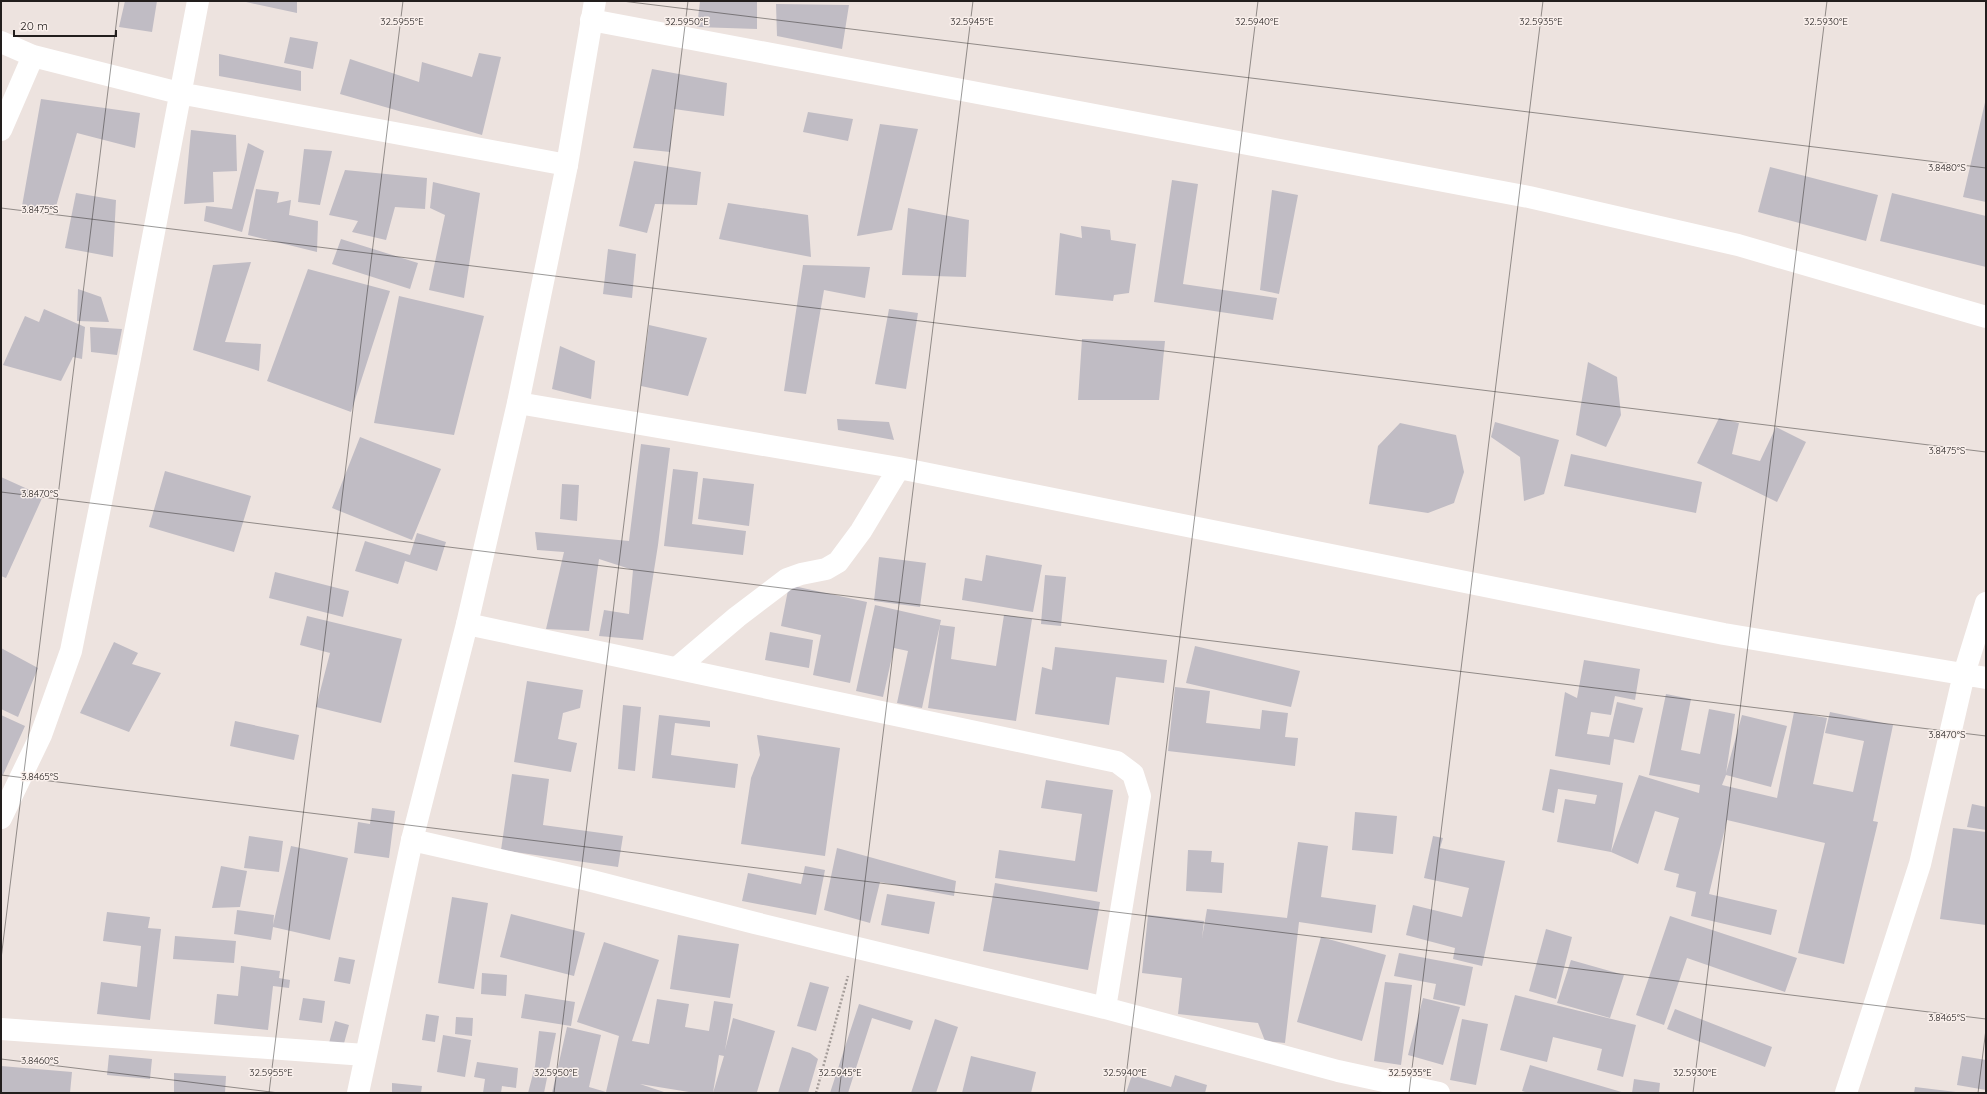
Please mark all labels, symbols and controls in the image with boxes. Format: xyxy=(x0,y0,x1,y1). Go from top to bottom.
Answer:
scale bar xyxy=(14,12,116,38)
text: 32.5955°E xyxy=(380,15,424,28)
text: 32.5950°E xyxy=(665,15,709,28)
text: 32.5945°E xyxy=(950,15,994,28)
text: 32.5940°E xyxy=(1235,15,1279,28)
text: 32.5935°E xyxy=(1519,15,1563,28)
text: 32.5930°E xyxy=(1804,15,1848,28)
text: 20 m xyxy=(20,18,48,33)
text: 3.8480°S xyxy=(1928,161,1966,174)
text: 3.8475°S xyxy=(22,203,59,216)
text: 3.8475°S xyxy=(1929,444,1966,457)
text: 3.8470°S xyxy=(21,487,59,500)
text: 3.8470°S xyxy=(1928,728,1966,741)
text: 3.8465°S xyxy=(21,770,59,783)
text: 3.8465°S xyxy=(1928,1011,1966,1024)
text: 3.8460°S xyxy=(21,1054,59,1067)
text: 32.5955°E xyxy=(249,1066,293,1079)
text: 32.5950°E xyxy=(534,1066,578,1079)
text: 32.5945°E xyxy=(818,1066,862,1079)
text: 32.5940°E xyxy=(1103,1066,1147,1079)
text: 32.5935°E xyxy=(1388,1066,1432,1079)
text: 32.5930°E xyxy=(1673,1066,1717,1079)

